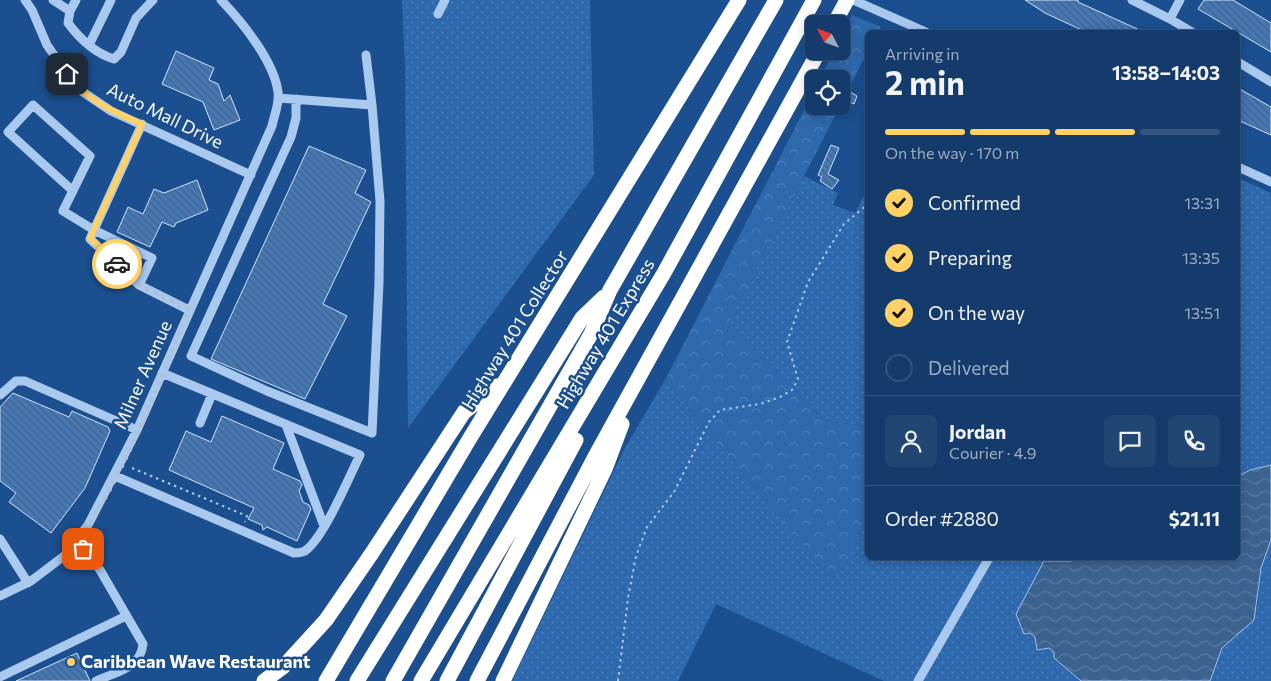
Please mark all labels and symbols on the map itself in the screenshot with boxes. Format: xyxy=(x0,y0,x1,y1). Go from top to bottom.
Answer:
north arrow xyxy=(805,15,850,60)
pin xyxy=(46,53,88,95)
street label: Auto Mall Drive xyxy=(104,78,227,153)
courier xyxy=(92,239,142,289)
street label: Highway 401 Collector xyxy=(456,246,572,413)
street label: Highway 401 Express xyxy=(552,254,659,413)
street label: Milner Avenue xyxy=(108,317,176,432)
pin xyxy=(62,528,104,570)
place label: Caribbean Wave Restaurant xyxy=(81,650,311,672)
marker: Caribbean Wave Restaurant xyxy=(65,656,77,668)

